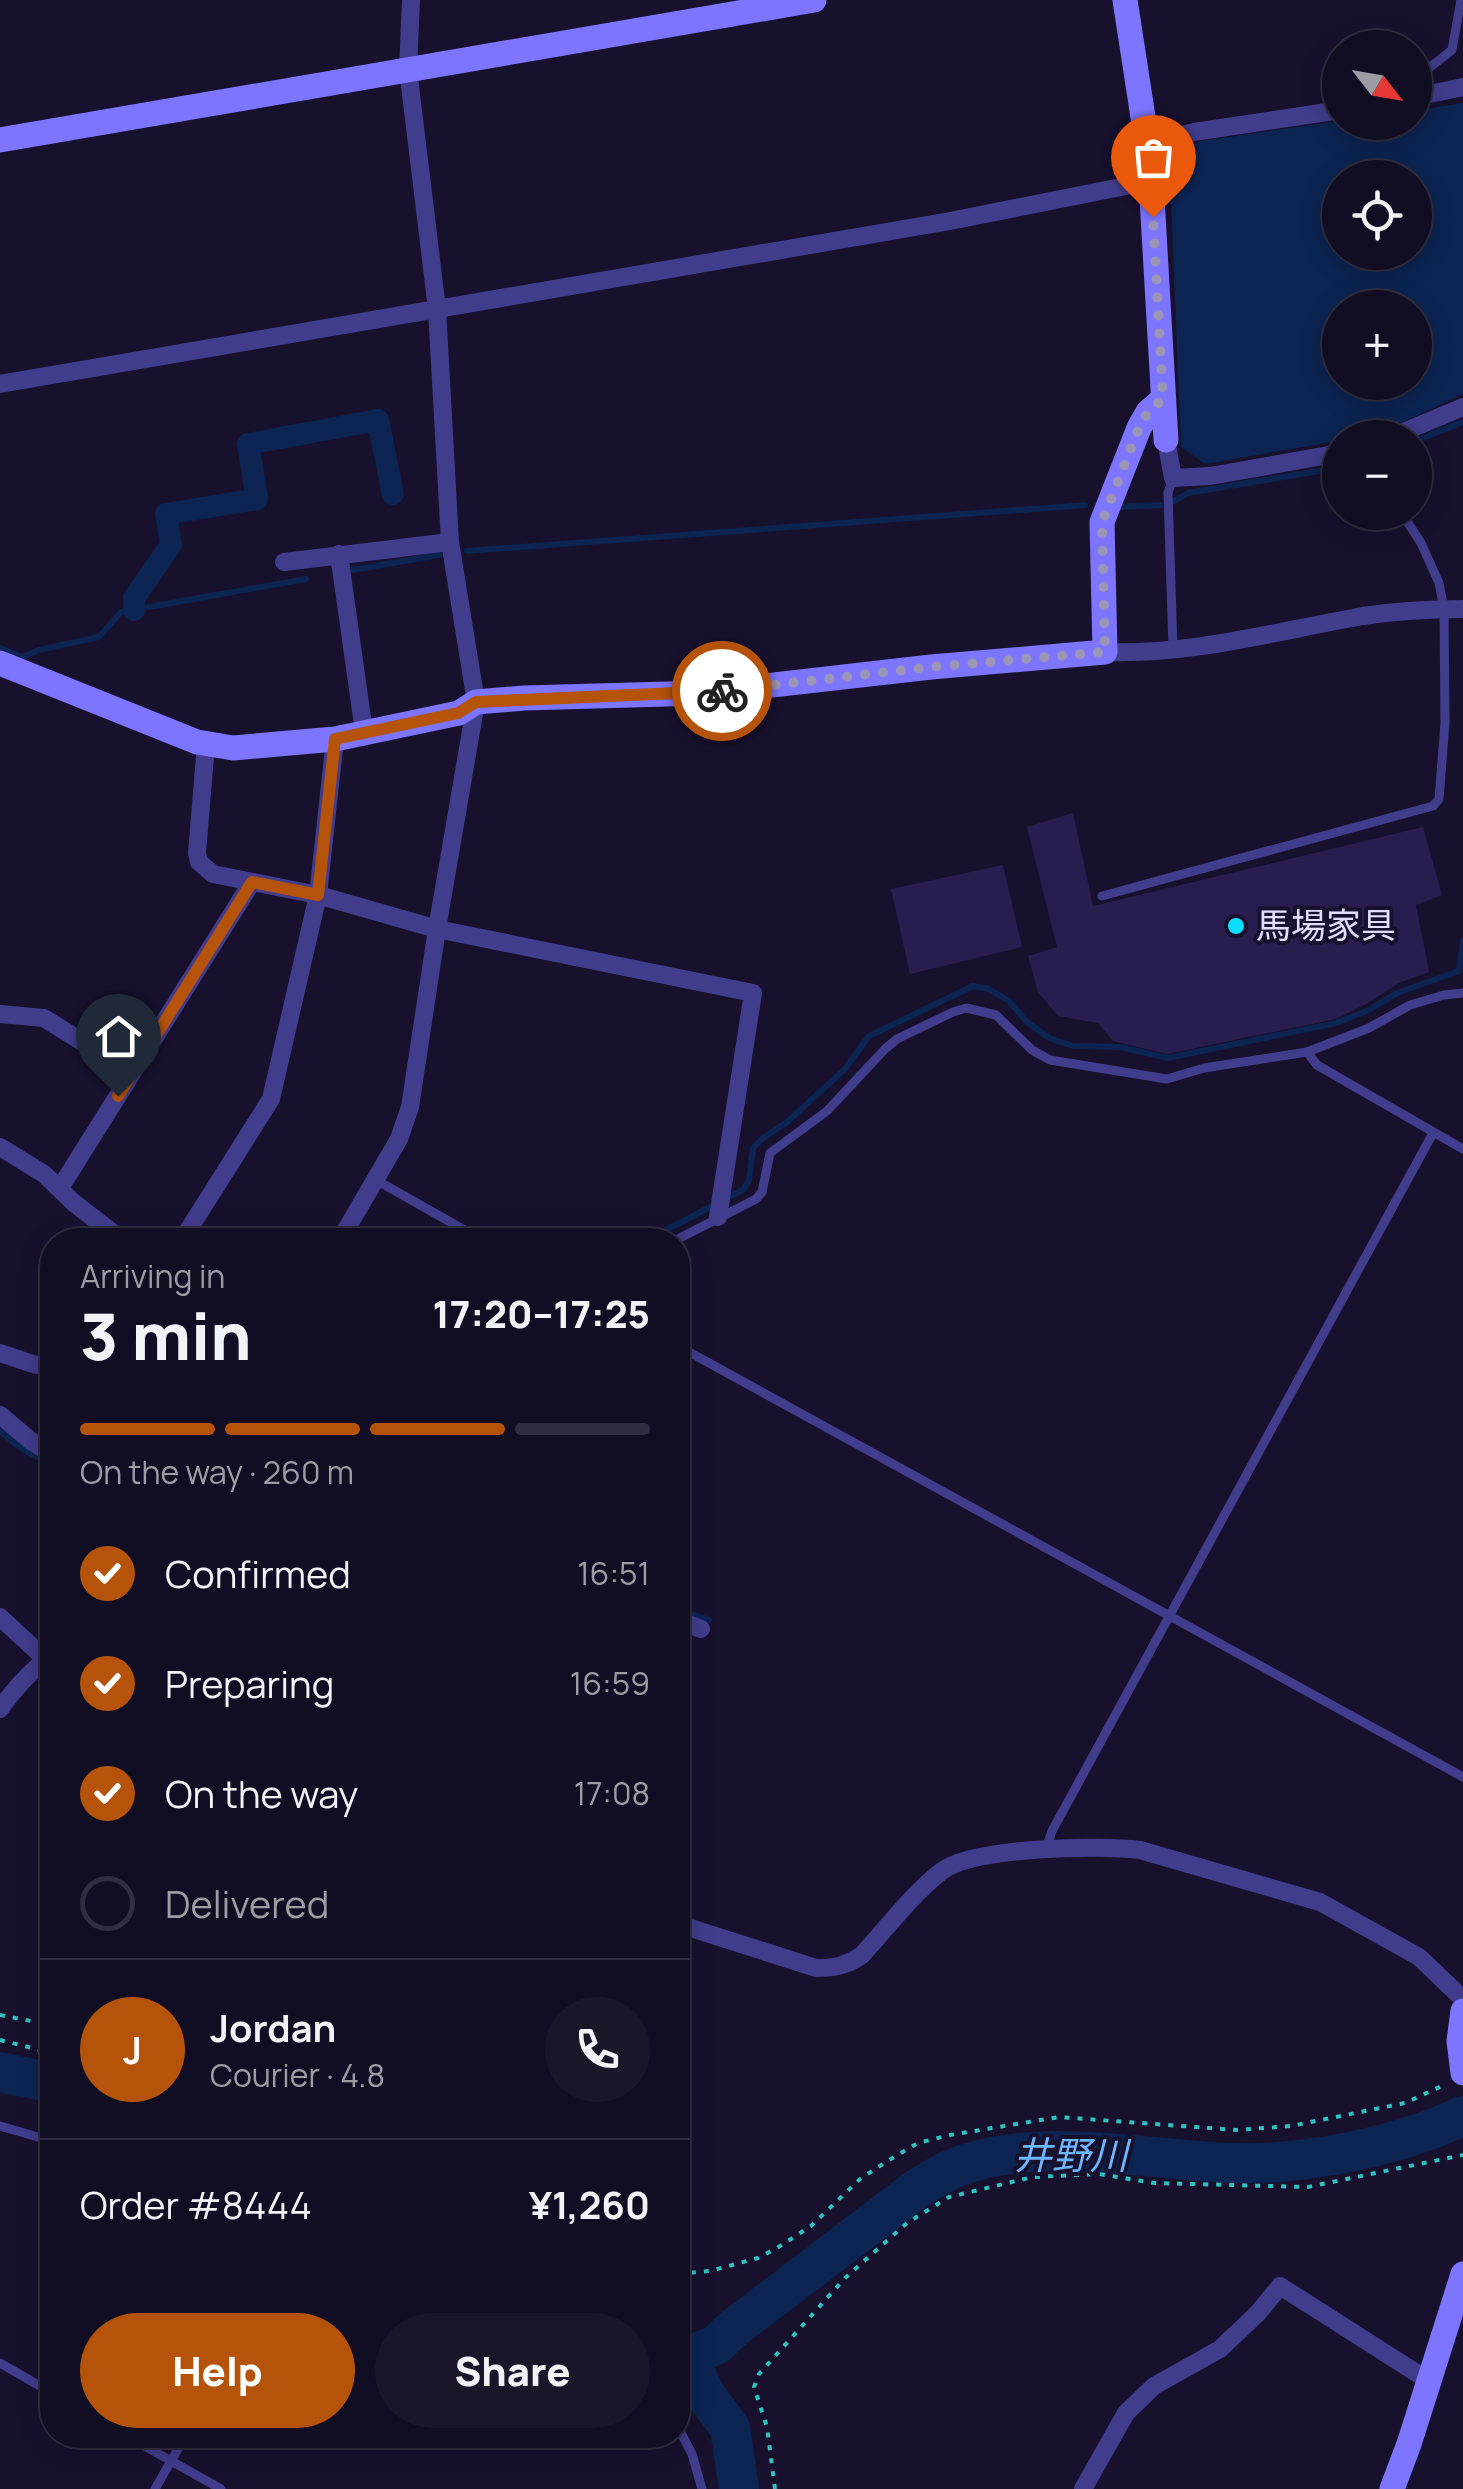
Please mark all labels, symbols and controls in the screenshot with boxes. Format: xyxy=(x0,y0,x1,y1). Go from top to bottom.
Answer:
north arrow xyxy=(1322,30,1432,140)
map controls xyxy=(1322,30,1432,530)
pin xyxy=(1111,115,1196,218)
icon: bag xyxy=(1126,130,1181,185)
button: locate xyxy=(1322,160,1432,270)
button: + xyxy=(1322,290,1432,400)
button: − xyxy=(1322,420,1432,530)
courier xyxy=(672,641,772,741)
icon: bike xyxy=(695,664,750,719)
place label: 馬場家具 xyxy=(1256,901,1396,949)
marker: 馬場家具 xyxy=(1225,915,1247,937)
pin xyxy=(76,994,161,1097)
icon: home xyxy=(91,1009,146,1064)
text: Arriving in xyxy=(80,1254,225,1298)
text: 17:20–17:25 xyxy=(433,1287,650,1339)
text: 3 min xyxy=(80,1291,252,1380)
text: On the way · 260 m xyxy=(80,1450,354,1494)
icon: check xyxy=(80,1546,135,1601)
text: Confirmed xyxy=(165,1547,351,1599)
text: 16:51 xyxy=(577,1551,650,1595)
icon: check xyxy=(80,1656,135,1711)
text: Preparing xyxy=(165,1657,334,1709)
text: 16:59 xyxy=(570,1661,650,1705)
icon: check xyxy=(80,1766,135,1821)
text: On the way xyxy=(165,1767,358,1819)
text: 17:08 xyxy=(574,1771,650,1815)
text: Delivered xyxy=(165,1877,329,1929)
button: phone xyxy=(545,1997,650,2102)
text: Jordan xyxy=(210,2001,336,2053)
text: J xyxy=(123,2023,142,2075)
text: Courier · 4.8 xyxy=(210,2053,385,2097)
water label: 井野川 xyxy=(1014,2128,1132,2180)
text: Order #8444 xyxy=(80,2178,312,2230)
text: ¥1,260 xyxy=(529,2178,650,2230)
button: Help xyxy=(80,2313,355,2428)
button: Share xyxy=(375,2313,650,2428)

